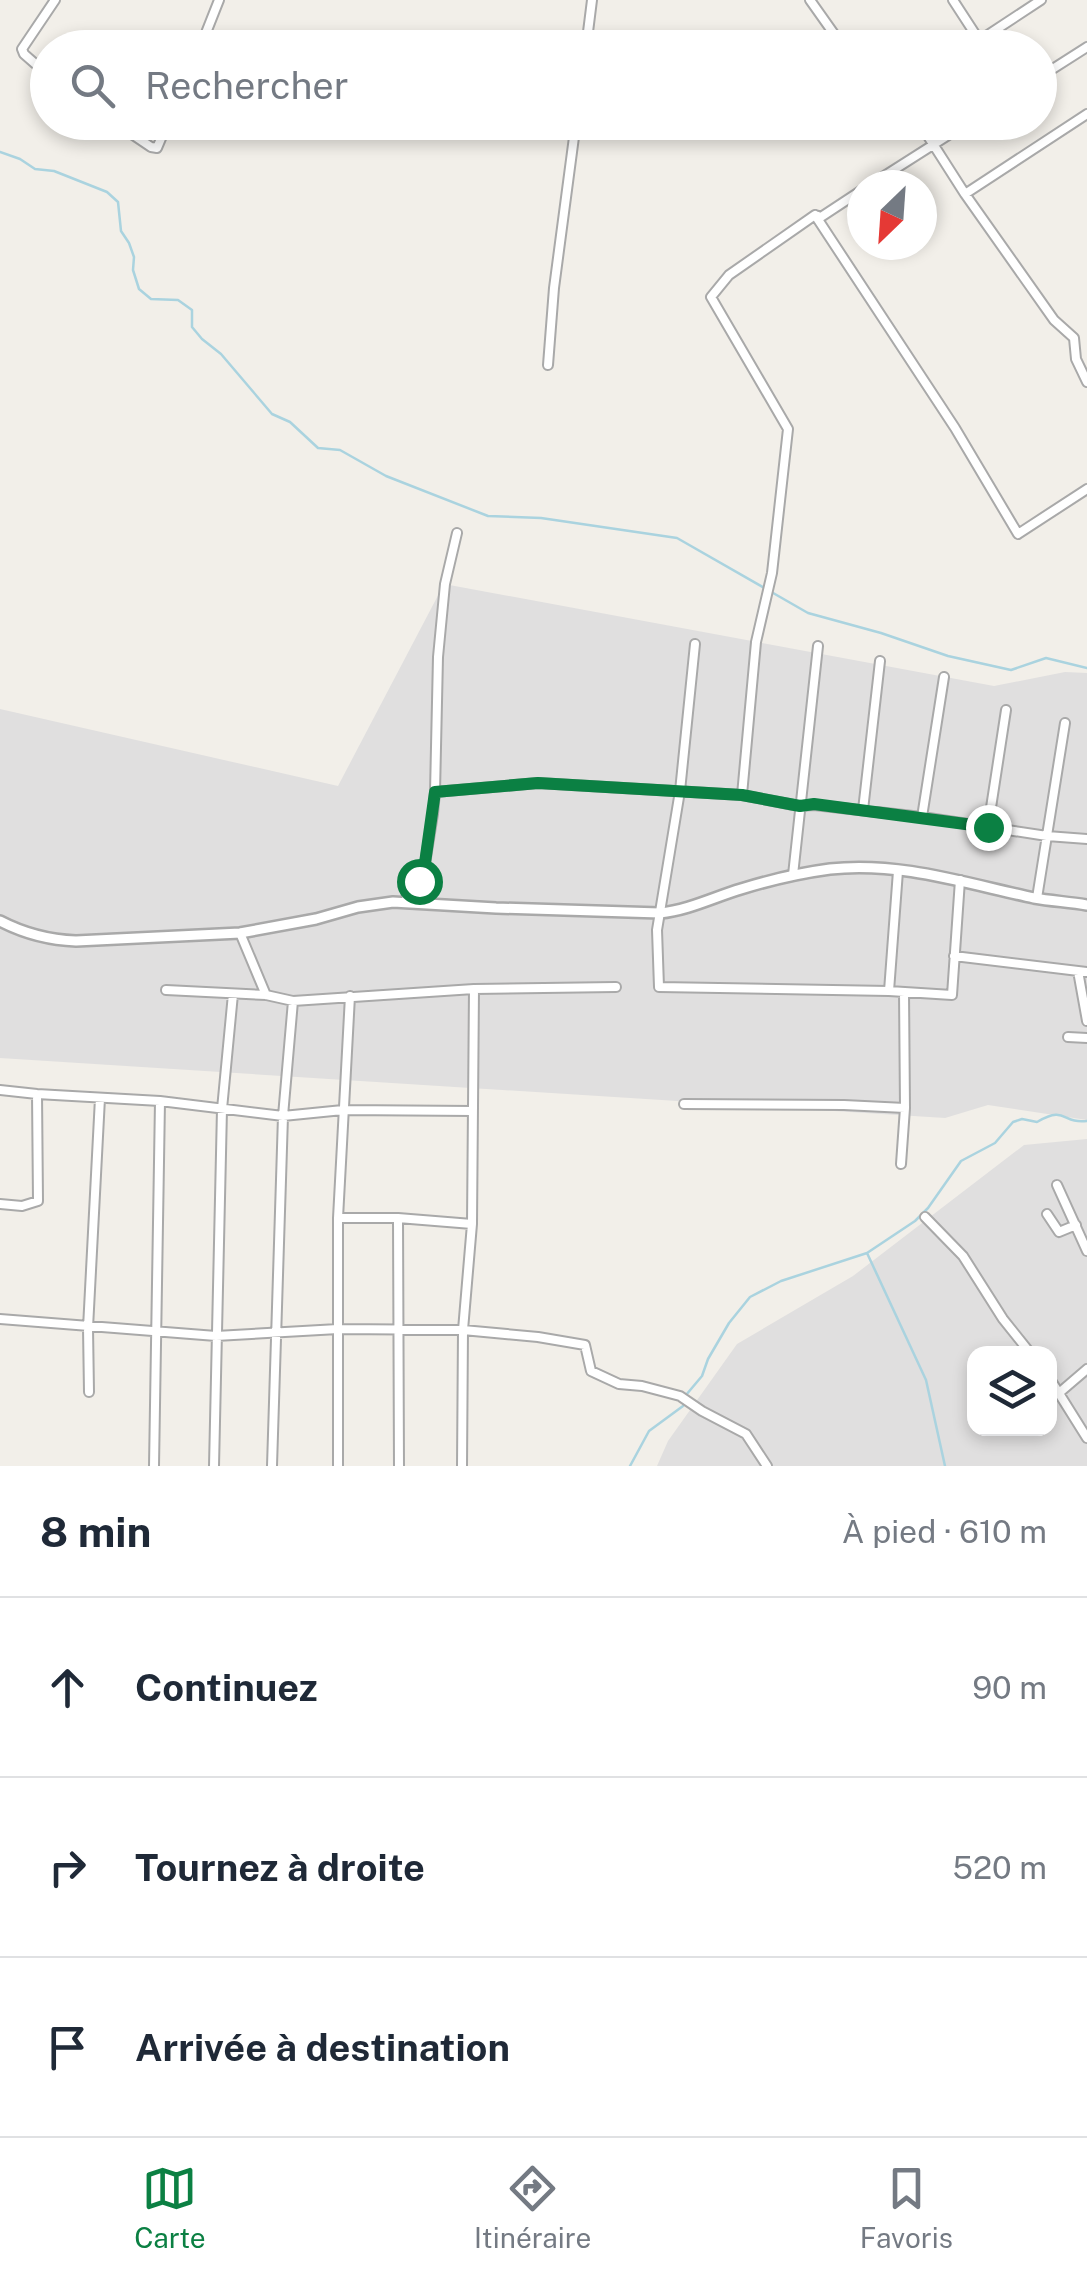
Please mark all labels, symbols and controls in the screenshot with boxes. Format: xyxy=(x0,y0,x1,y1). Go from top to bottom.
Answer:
search box xyxy=(30,30,1057,140)
icon: search xyxy=(65,58,120,113)
text: Rechercher xyxy=(145,63,349,108)
north arrow xyxy=(847,170,937,260)
route end xyxy=(966,805,1012,851)
route start xyxy=(397,859,443,905)
map controls xyxy=(967,1346,1057,1436)
button: layers xyxy=(967,1346,1057,1436)
text: 8 min xyxy=(40,1507,152,1556)
text: À pied · 610 m xyxy=(842,1513,1047,1550)
icon: ahead xyxy=(40,1660,95,1715)
text: Continuez xyxy=(135,1665,318,1710)
text: 90 m xyxy=(972,1669,1047,1706)
icon: right xyxy=(40,1840,95,1895)
text: Tournez à droite xyxy=(135,1845,425,1890)
text: 520 m xyxy=(952,1849,1047,1886)
icon: arrive xyxy=(40,2020,95,2075)
text: Arrivée à destination xyxy=(135,2025,510,2070)
tab: Carte xyxy=(134,2161,206,2254)
tab: Itinéraire xyxy=(474,2161,591,2254)
tab: Favoris xyxy=(860,2161,953,2254)

